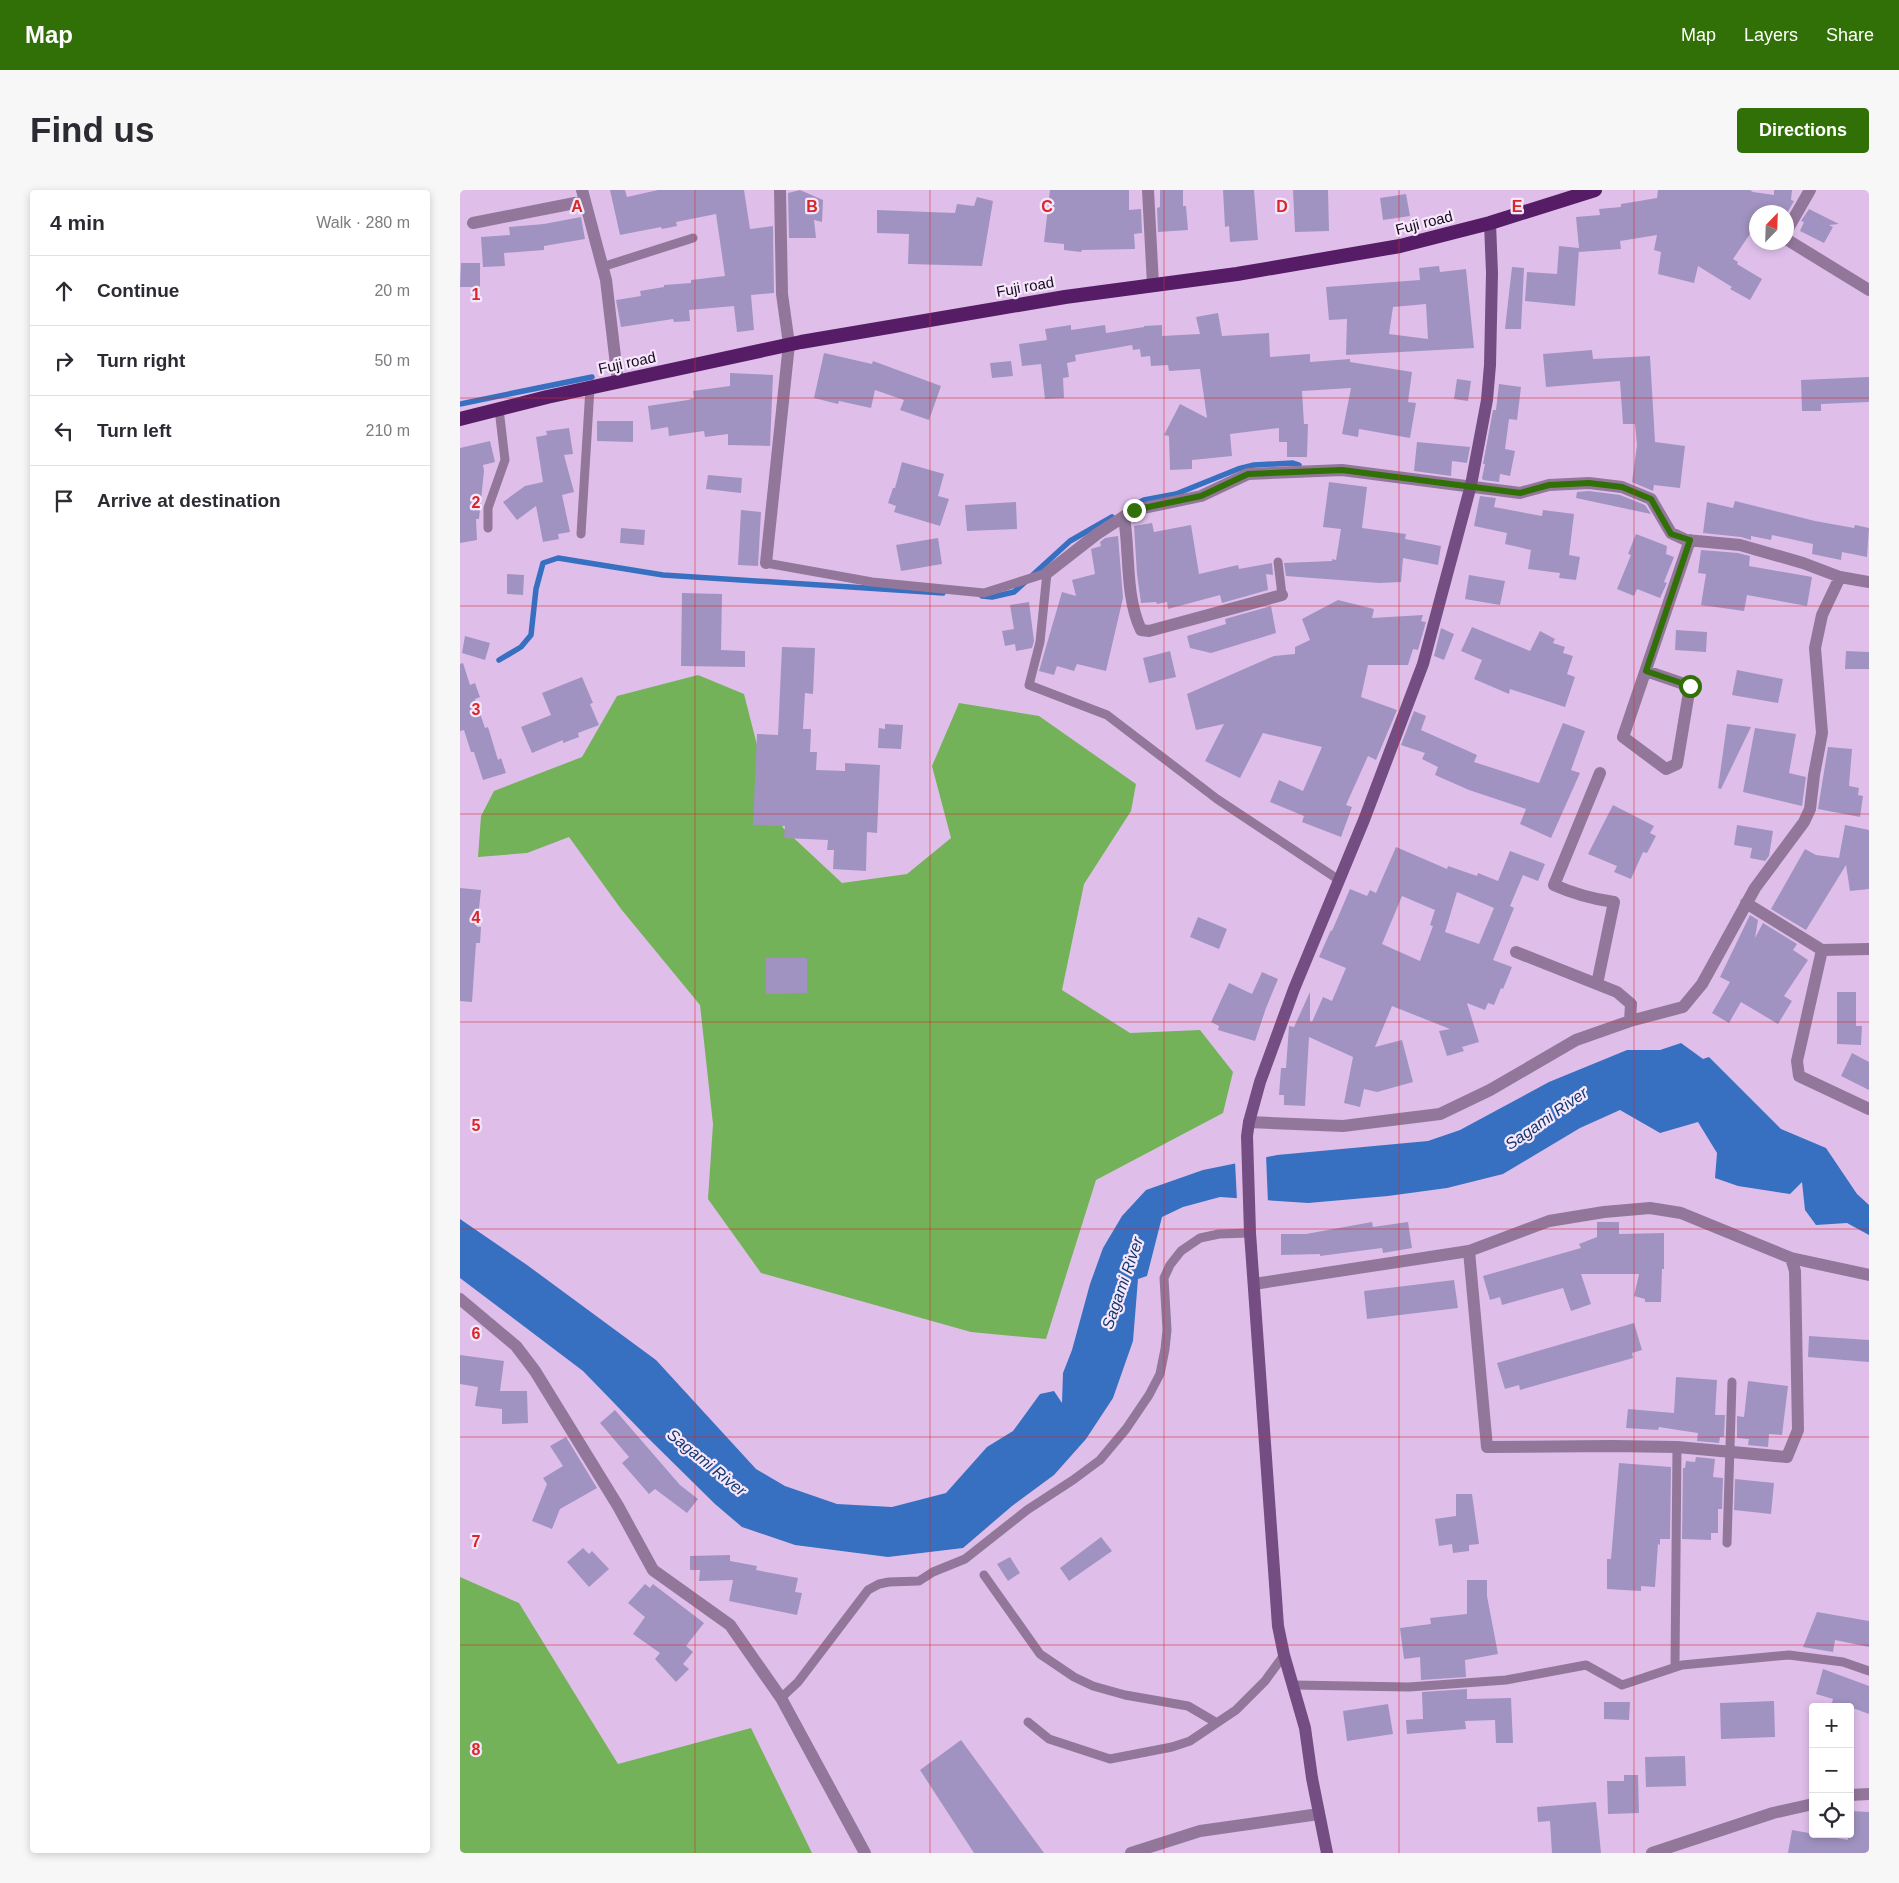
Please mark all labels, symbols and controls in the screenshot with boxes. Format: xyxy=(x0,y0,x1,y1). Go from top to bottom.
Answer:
text: Map xyxy=(25,21,73,48)
text: Map xyxy=(1681,25,1716,45)
text: Layers xyxy=(1744,25,1798,45)
text: Share xyxy=(1826,25,1874,45)
button: Directions xyxy=(1737,108,1869,153)
text: Find us xyxy=(30,110,154,149)
text: A xyxy=(571,198,583,215)
text: B xyxy=(806,198,818,215)
text: C xyxy=(1041,198,1053,215)
text: D xyxy=(1276,198,1288,215)
text: E xyxy=(1512,198,1523,215)
north arrow xyxy=(1749,205,1794,250)
street label: Fuji road xyxy=(1394,207,1454,238)
text: 4 min xyxy=(50,211,105,234)
text: Walk · 280 m xyxy=(316,214,410,231)
street label: Fuji road xyxy=(995,273,1055,300)
icon: ahead xyxy=(50,277,78,305)
text: Continue xyxy=(97,280,179,301)
text: 20 m xyxy=(374,282,410,299)
text: 1 xyxy=(472,286,481,303)
icon: right xyxy=(50,347,78,375)
street label: Fuji road xyxy=(597,348,657,377)
text: Turn right xyxy=(97,350,185,371)
text: 50 m xyxy=(374,352,410,369)
icon: left xyxy=(50,417,78,445)
text: Turn left xyxy=(97,420,172,441)
text: 210 m xyxy=(366,422,410,439)
icon: arrive xyxy=(50,487,78,515)
text: Arrive at destination xyxy=(97,490,281,511)
text: 2 xyxy=(472,494,481,511)
route end xyxy=(1123,499,1146,522)
route start xyxy=(1679,675,1702,698)
text: 3 xyxy=(472,701,481,718)
text: 4 xyxy=(472,909,481,926)
water label: Sagami River xyxy=(1502,1084,1591,1153)
text: 5 xyxy=(472,1117,481,1134)
water label: Sagami River xyxy=(1099,1234,1146,1331)
text: 6 xyxy=(472,1325,481,1342)
water label: Sagami River xyxy=(664,1426,750,1500)
text: 7 xyxy=(472,1533,481,1550)
map controls xyxy=(1809,1703,1854,1838)
button: + xyxy=(1809,1703,1854,1748)
text: 8 xyxy=(472,1741,481,1758)
button: − xyxy=(1809,1748,1854,1793)
button: locate xyxy=(1809,1793,1854,1838)

